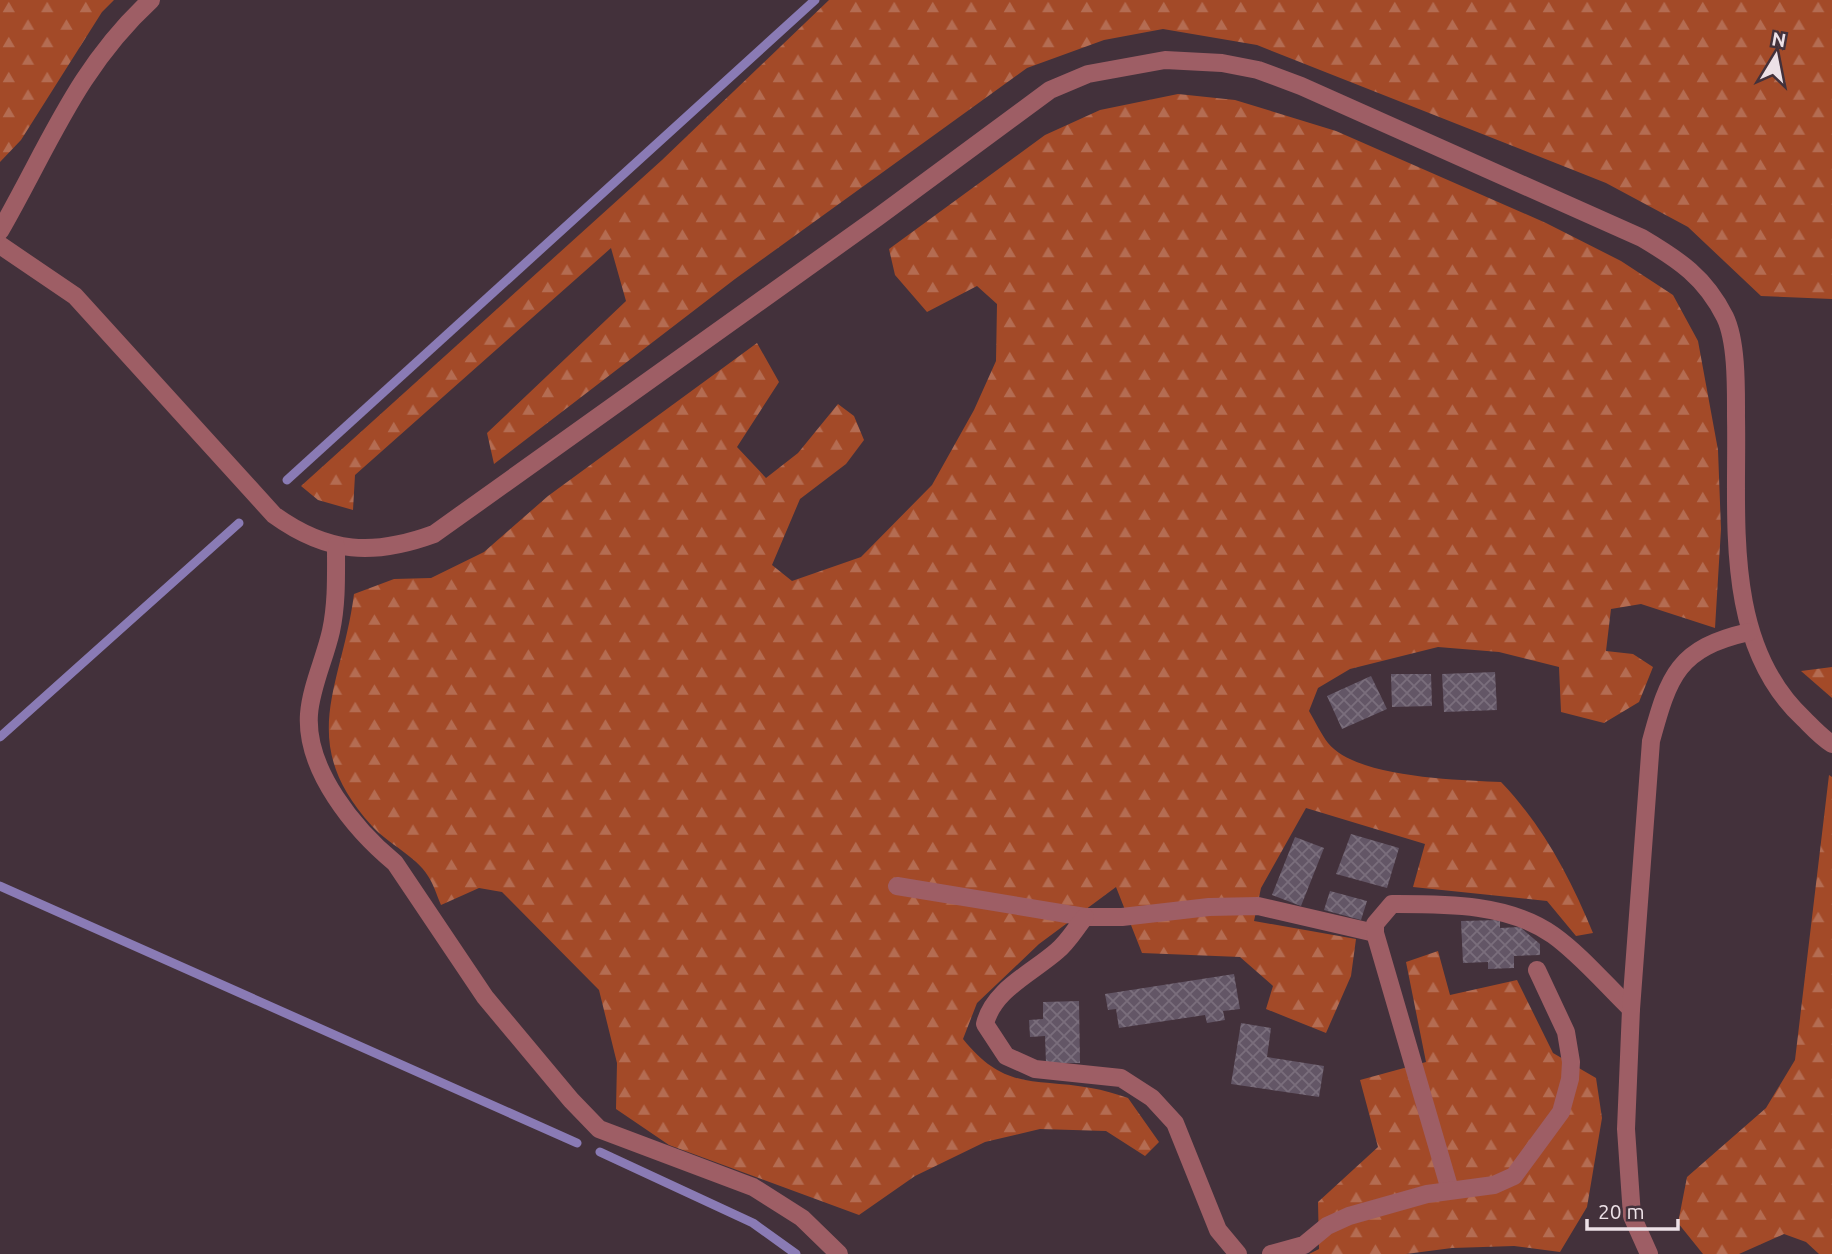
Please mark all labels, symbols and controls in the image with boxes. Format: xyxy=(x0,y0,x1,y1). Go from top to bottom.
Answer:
north arrow xyxy=(1741,21,1811,91)
text: N xyxy=(1770,27,1788,51)
scale bar xyxy=(1587,1188,1678,1232)
text: 20 m xyxy=(1598,1199,1645,1223)

